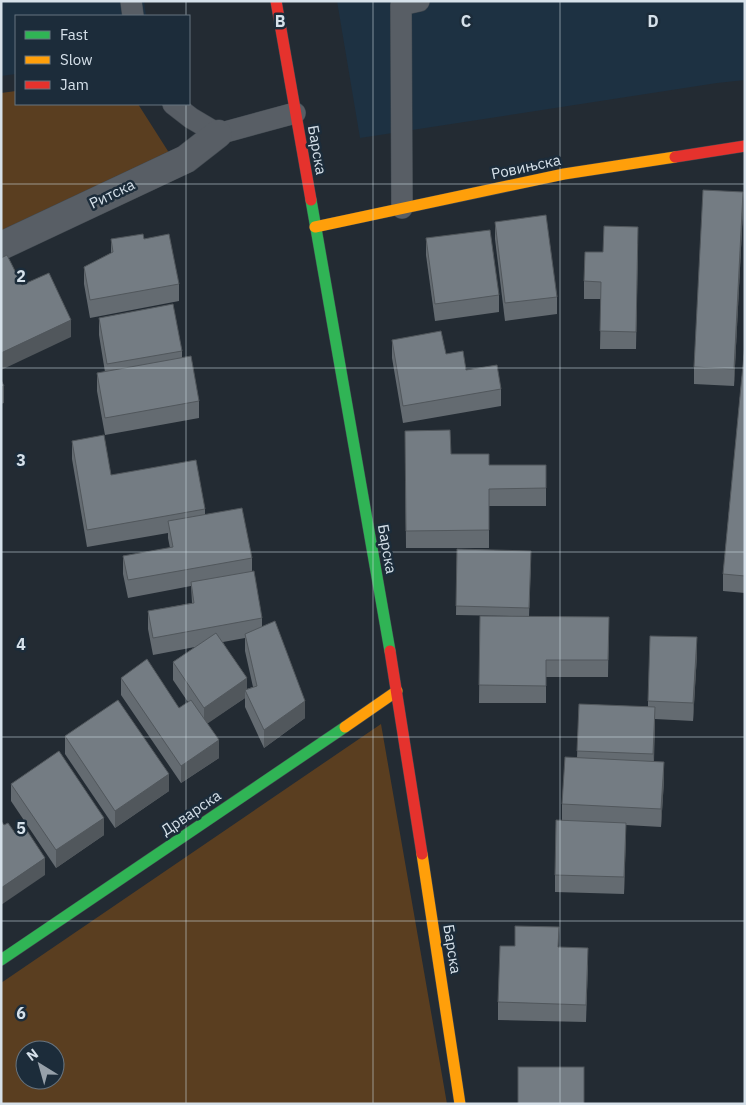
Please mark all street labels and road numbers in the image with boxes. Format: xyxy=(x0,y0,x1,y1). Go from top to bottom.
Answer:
street label: Барска xyxy=(304,124,331,176)
street label: Ровињска xyxy=(489,150,562,183)
street label: Ритска xyxy=(86,174,138,213)
street label: Барска xyxy=(374,523,401,575)
street label: Дрварска xyxy=(157,786,224,840)
street label: Барска xyxy=(439,923,466,975)

